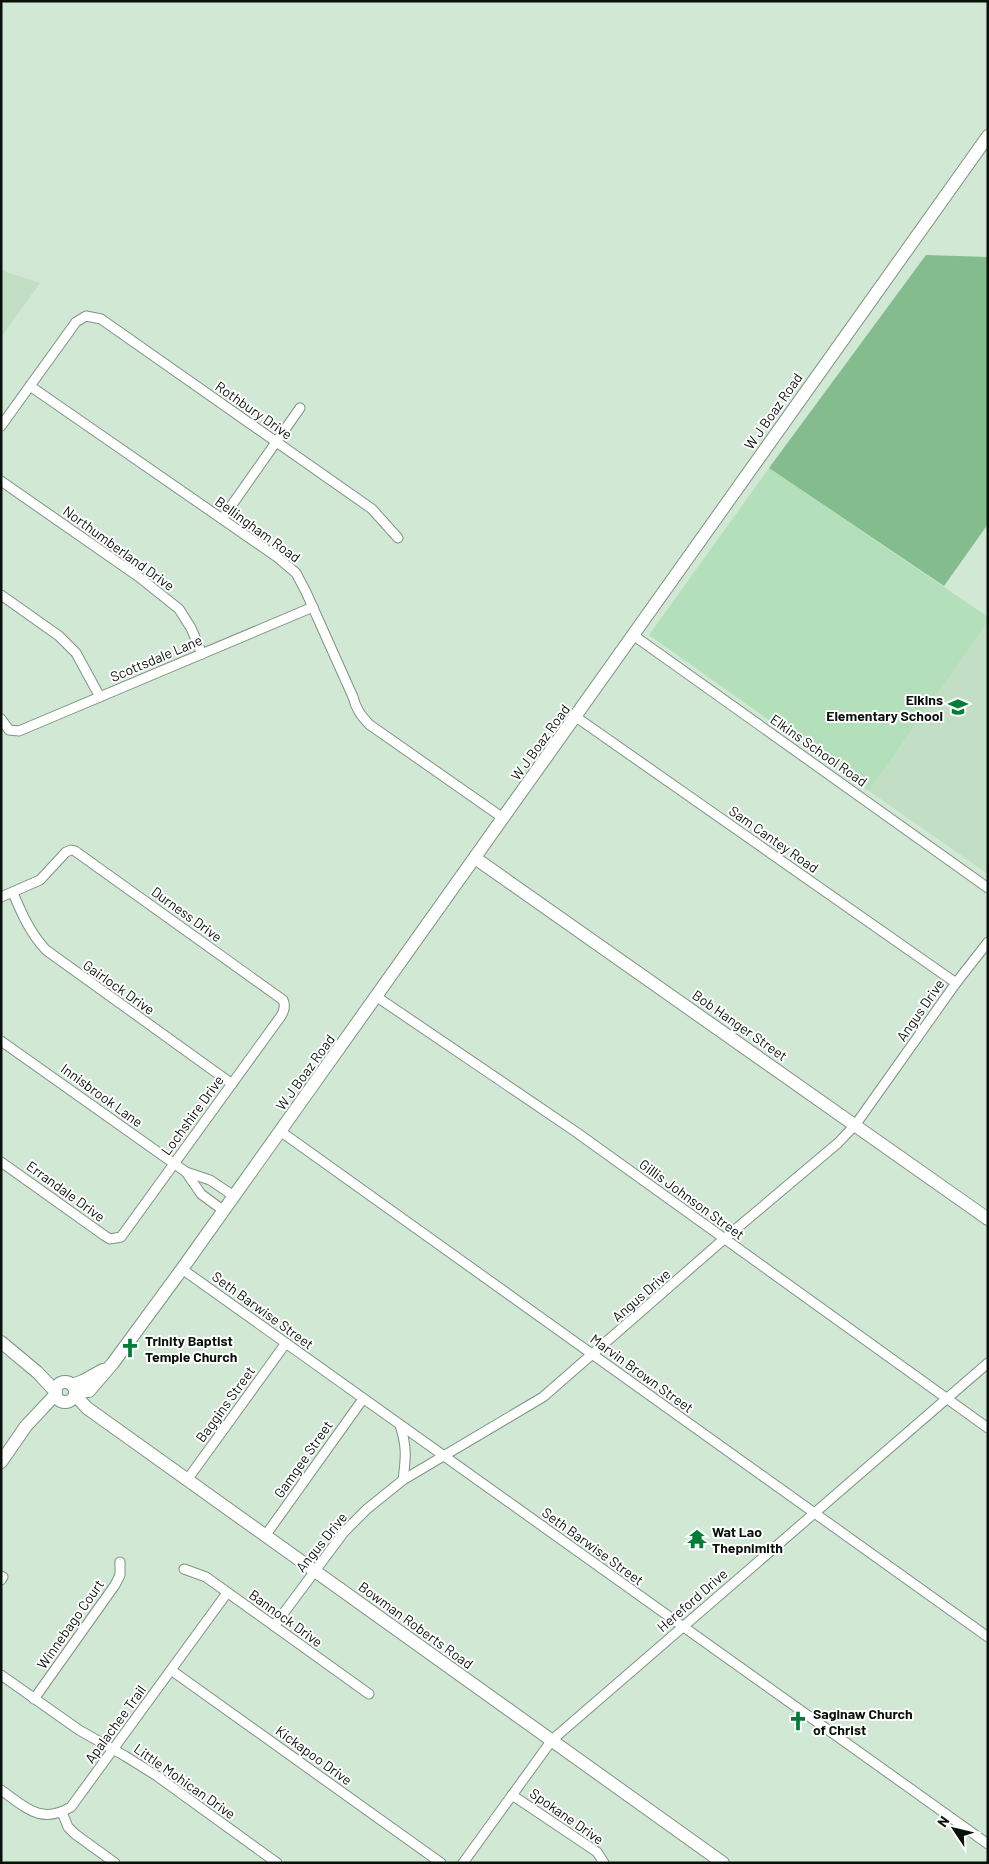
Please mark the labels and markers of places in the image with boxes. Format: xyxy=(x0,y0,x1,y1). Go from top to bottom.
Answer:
place label: Elkins Elementary School xyxy=(826,691,943,724)
school or university icon: Elkins Elementary School xyxy=(947,696,969,718)
place label: Trinity Baptist Temple Church xyxy=(145,1332,237,1365)
church icon: Trinity Baptist Temple Church xyxy=(119,1337,141,1359)
place label: Wat Lao Thepnimith xyxy=(712,1523,783,1556)
temple icon: Wat Lao Thepnimith xyxy=(686,1528,708,1550)
place label: Saginaw Church of Christ xyxy=(813,1705,913,1738)
church icon: Saginaw Church of Christ xyxy=(787,1710,809,1732)

